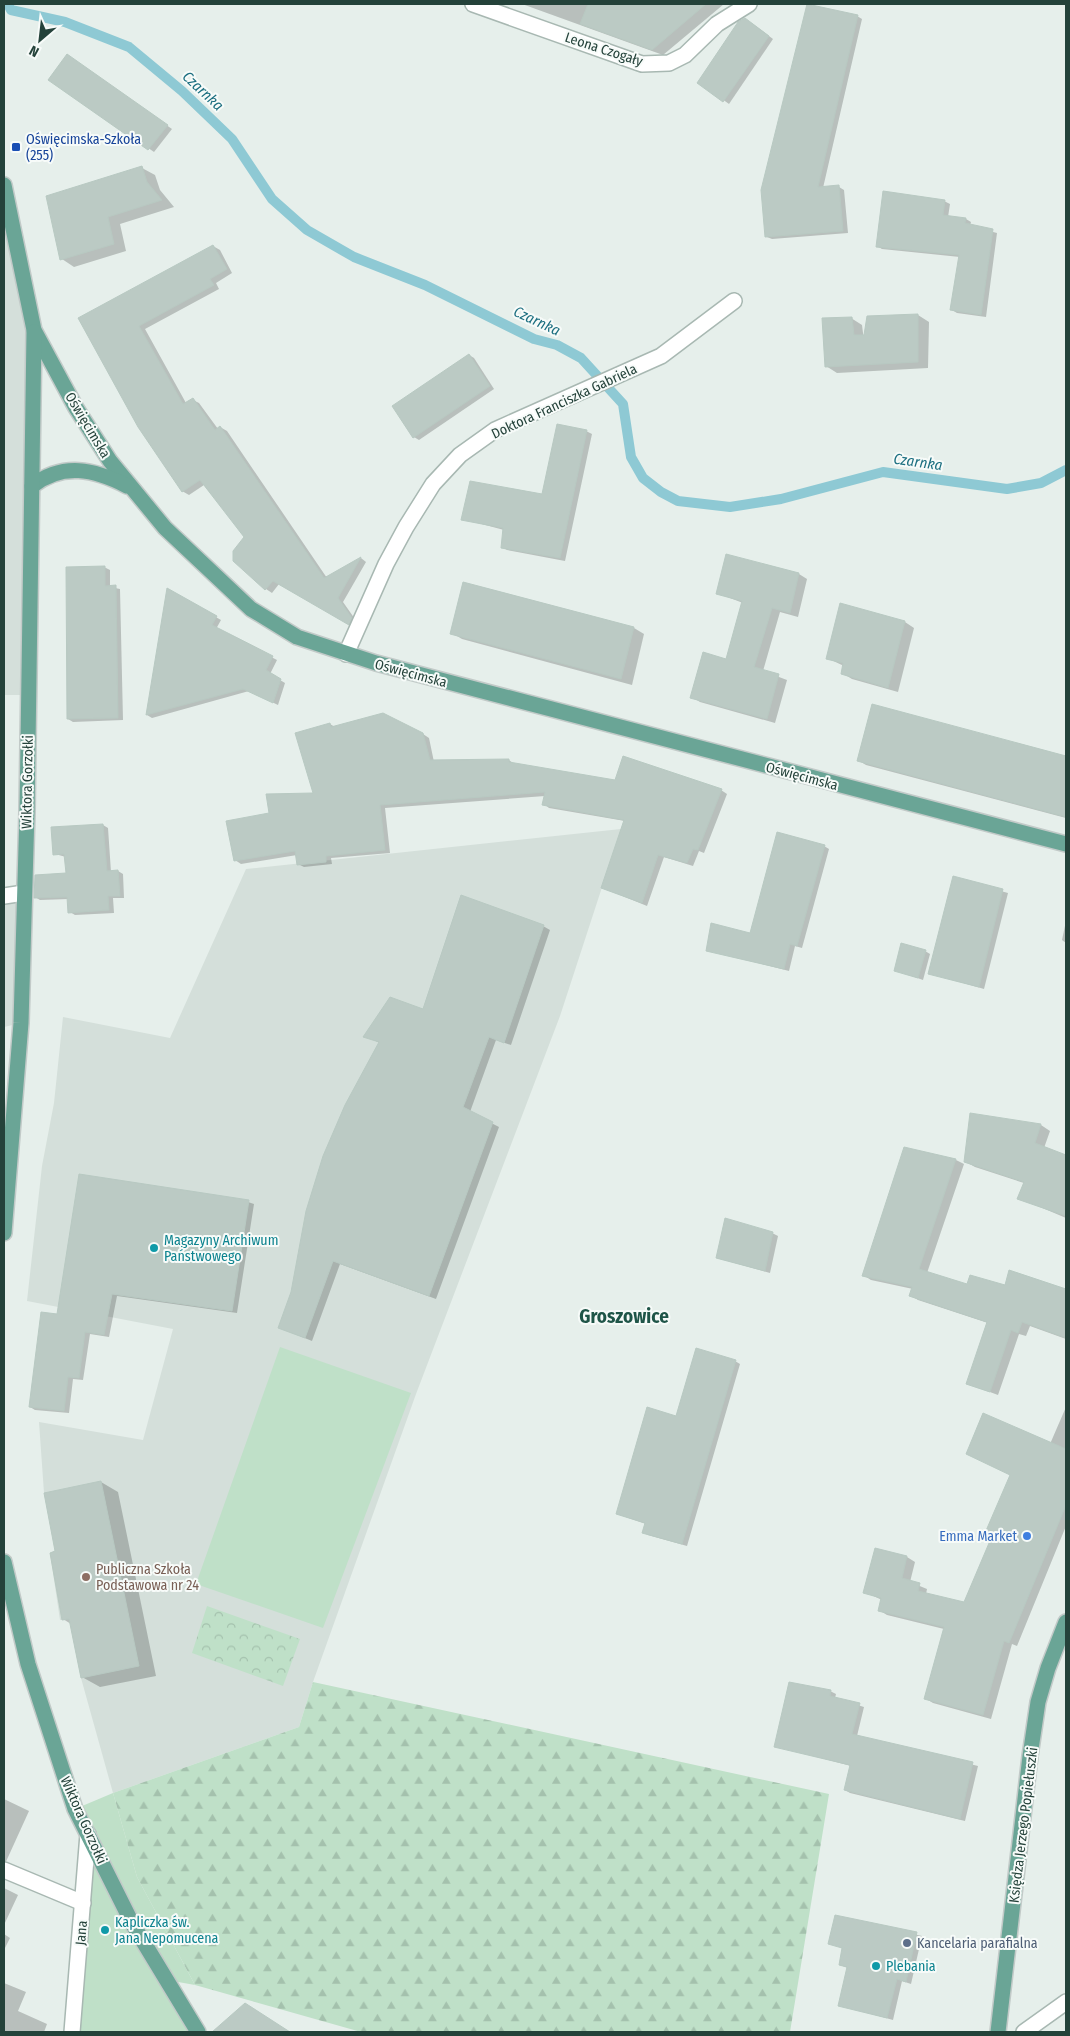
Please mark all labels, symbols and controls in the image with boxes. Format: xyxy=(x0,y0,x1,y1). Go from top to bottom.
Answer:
north arrow xyxy=(15,15,65,65)
street label: Leona Czogały xyxy=(563,29,646,70)
text: N xyxy=(26,42,42,61)
water label: Czarnka xyxy=(179,68,227,115)
place label: Oświęcimska-Szkoła (255) xyxy=(26,131,141,164)
marker: Oświęcimska-Szkoła (255) xyxy=(10,141,22,153)
water label: Czarnka xyxy=(511,302,563,340)
street label: Doktora Franciszka Gabriela xyxy=(489,360,640,443)
street label: Oświęcimska xyxy=(61,389,114,461)
water label: Czarnka xyxy=(892,450,944,474)
street label: Oświęcimska xyxy=(373,656,449,691)
street label: Wiktora Gorzołki xyxy=(18,735,37,829)
street label: Oświęcimska xyxy=(764,759,840,794)
place label: Magazyny Archiwum Państwowego xyxy=(164,1232,278,1265)
marker: Magazyny Archiwum Państwowego xyxy=(148,1242,160,1254)
district label: Groszowice xyxy=(579,1305,669,1328)
place label: Emma Market xyxy=(939,1528,1017,1545)
marker: Emma Market xyxy=(1021,1530,1033,1542)
place label: Publiczna Szkoła Podstawowa nr 24 xyxy=(96,1561,199,1594)
marker: Publiczna Szkoła Podstawowa nr 24 xyxy=(80,1571,92,1583)
street label: Księdza Jerzego Popiełuszki xyxy=(1006,1746,1041,1904)
street label: Wiktora Gorzołki xyxy=(57,1774,110,1867)
place label: Kapliczka św. Jana Nepomucena xyxy=(115,1914,219,1947)
street label: Jana xyxy=(72,1920,91,1946)
marker: Kapliczka św. Jana Nepomucena xyxy=(99,1924,111,1936)
place label: Kancelaria parafialna xyxy=(917,1935,1038,1952)
marker: Kancelaria parafialna xyxy=(901,1937,913,1949)
place label: Plebania xyxy=(886,1958,936,1975)
marker: Plebania xyxy=(870,1960,882,1972)

